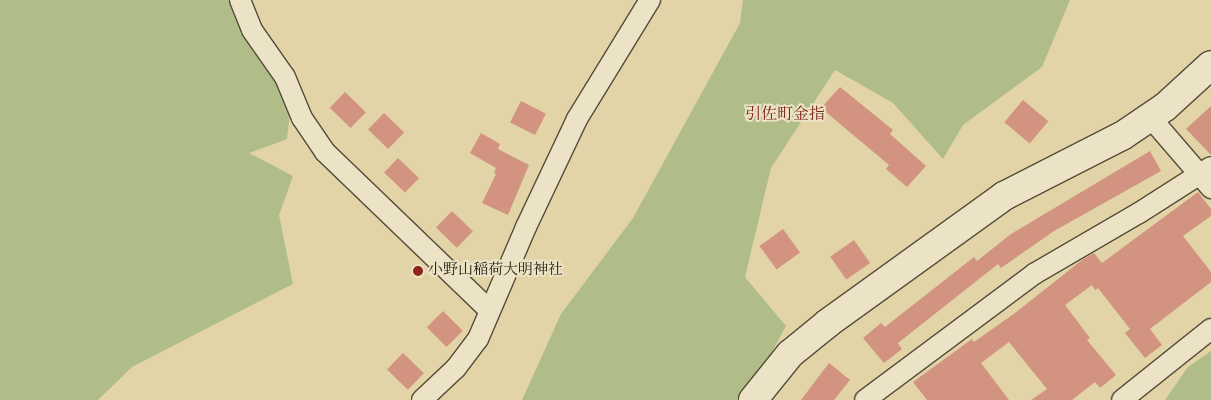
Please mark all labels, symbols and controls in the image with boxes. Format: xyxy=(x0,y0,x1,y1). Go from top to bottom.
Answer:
district label: 引佐町金指 xyxy=(745,105,825,125)
place label: 小野山稲荷大明神社 xyxy=(428,262,563,280)
marker: 小野山稲荷大明神社 xyxy=(412,265,424,277)

